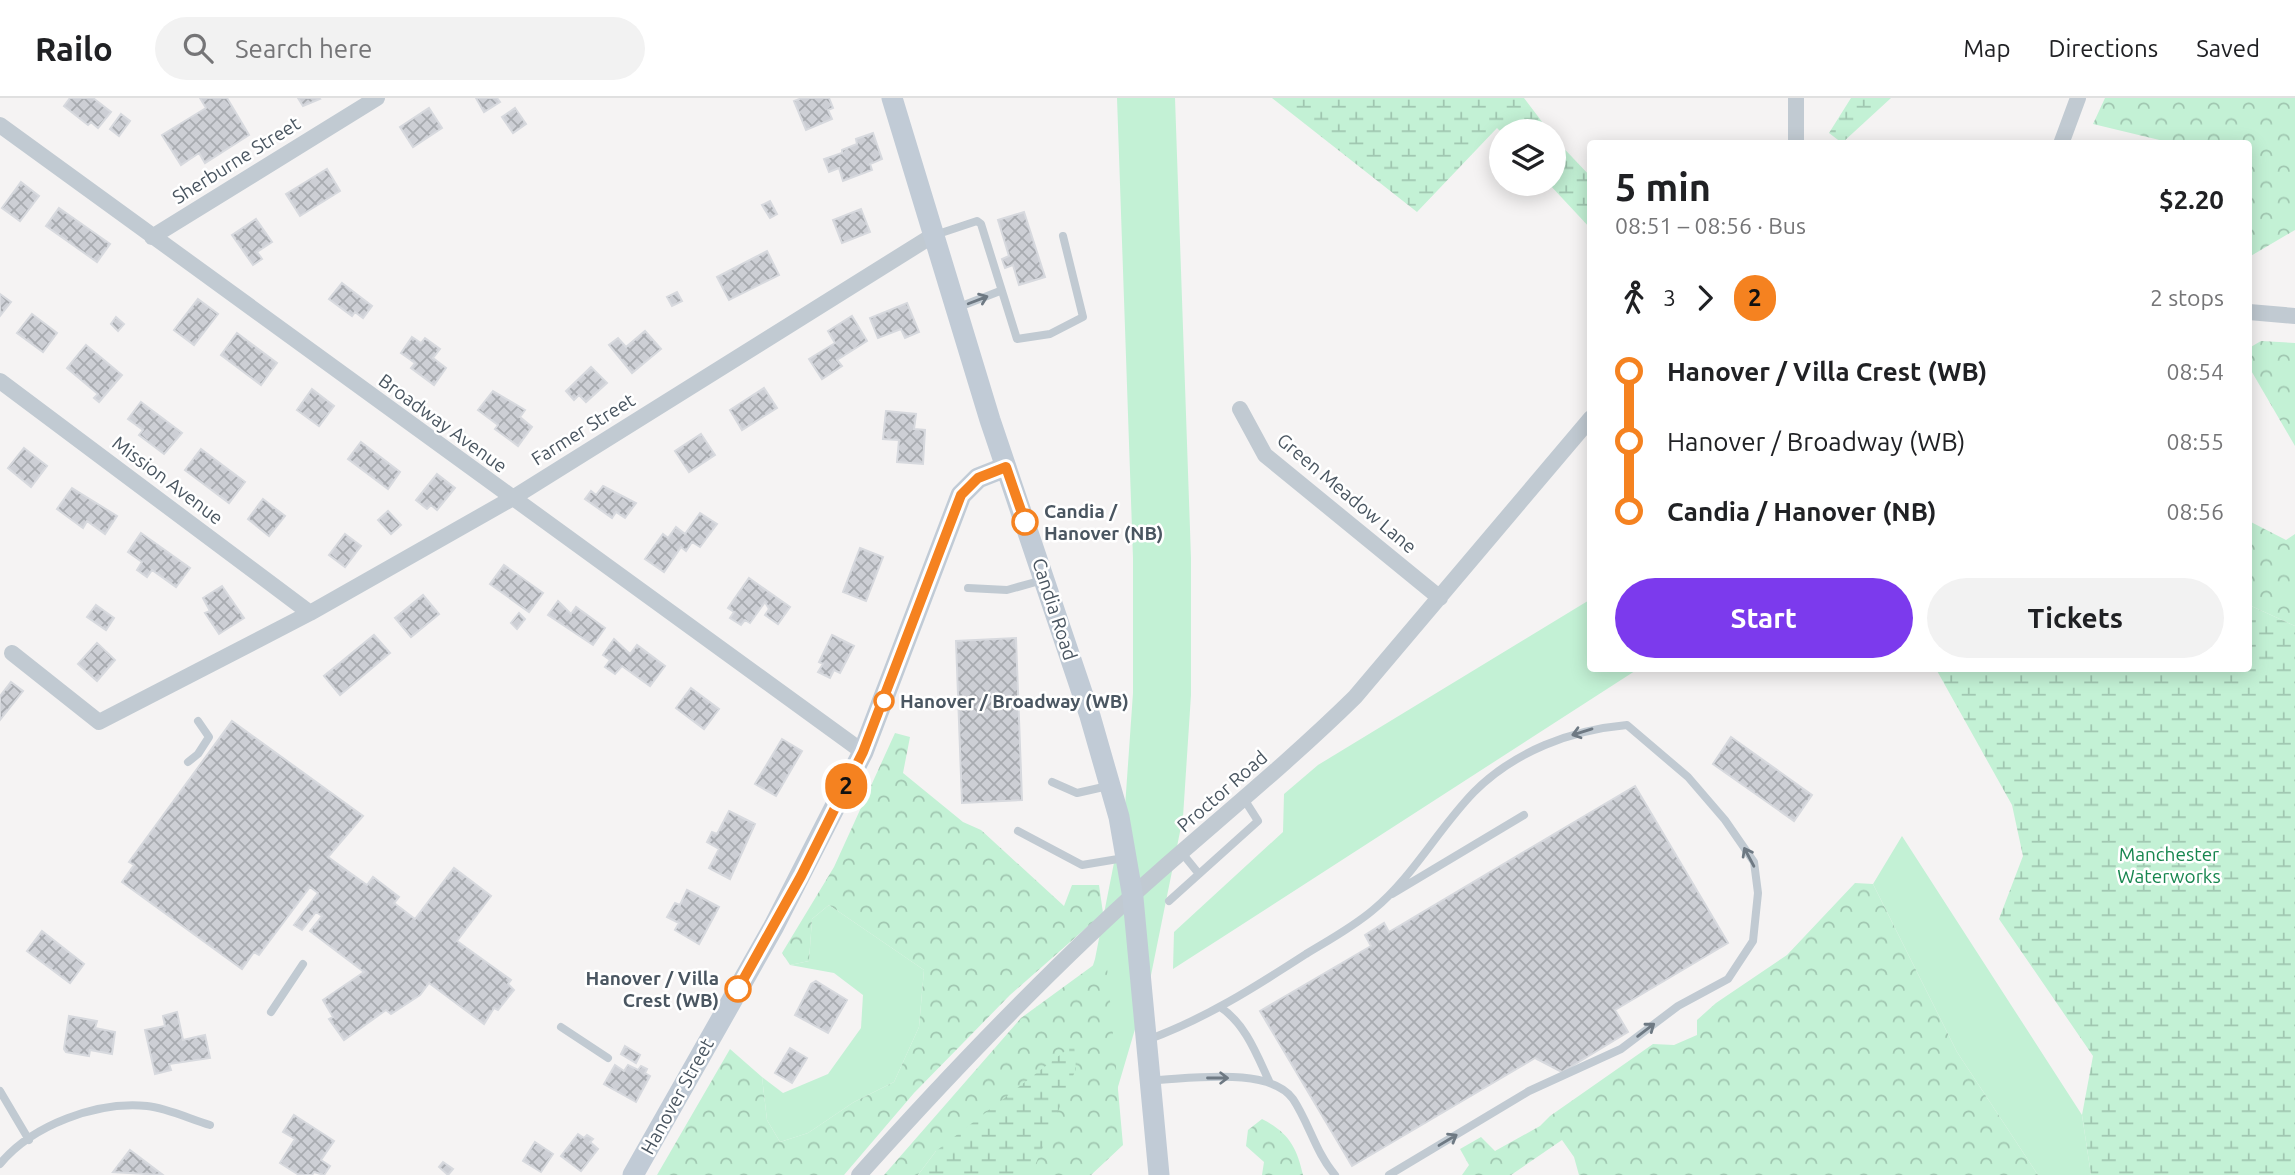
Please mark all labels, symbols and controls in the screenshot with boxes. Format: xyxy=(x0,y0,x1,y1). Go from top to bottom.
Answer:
search box xyxy=(155,17,645,80)
icon: search xyxy=(179,29,217,67)
text: Railo xyxy=(35,30,113,67)
text: Search here xyxy=(235,34,372,63)
text: Map xyxy=(1963,35,2010,62)
text: Directions xyxy=(2048,35,2158,62)
text: Saved xyxy=(2196,35,2260,62)
street label: Sherburne Street xyxy=(168,112,304,208)
map controls xyxy=(1489,119,1566,196)
button: layers xyxy=(1489,119,1566,196)
text: 5 min xyxy=(1615,166,1711,208)
text: $2.20 xyxy=(2159,185,2224,214)
text: 08:51 – 08:56 · Bus xyxy=(1615,213,1806,238)
icon: walk xyxy=(1615,279,1653,317)
icon: forward xyxy=(1686,279,1724,317)
text: 2 xyxy=(1748,284,1762,311)
text: 3 xyxy=(1663,285,1676,310)
text: 2 stops xyxy=(2150,285,2224,310)
one-way arrow xyxy=(966,292,988,305)
text: Hanover / Villa Crest (WB) xyxy=(1667,357,1987,386)
text: 08:54 xyxy=(2166,359,2224,384)
street label: Broadway Avenue xyxy=(375,369,511,477)
street label: Farmer Street xyxy=(527,388,639,470)
text: Hanover / Broadway (WB) xyxy=(1667,427,1966,456)
street label: Green Meadow Lane xyxy=(1273,428,1421,558)
text: 08:55 xyxy=(2166,429,2224,454)
street label: Mission Avenue xyxy=(108,431,228,529)
text: Candia / Hanover (NB) xyxy=(1667,497,1937,526)
text: 08:56 xyxy=(2166,499,2224,524)
place label: Candia / Hanover (NB) xyxy=(1044,500,1163,544)
marker: Candia / Hanover (NB) xyxy=(1012,509,1038,535)
street label: Candia Road xyxy=(1028,555,1082,663)
button: Start xyxy=(1615,578,1913,658)
button: Tickets xyxy=(1927,578,2224,658)
place label: Hanover / Broadway (WB) xyxy=(900,690,1129,712)
marker: Hanover / Broadway (WB) xyxy=(874,691,894,711)
one-way arrow xyxy=(1571,727,1593,739)
street label: Proctor Road xyxy=(1172,746,1272,836)
line badge: 2 xyxy=(823,763,869,809)
text: 2 xyxy=(839,772,853,799)
park label: Manchester Waterworks xyxy=(2117,843,2221,887)
one-way arrow xyxy=(1742,847,1755,868)
place label: Hanover / Villa Crest (WB) xyxy=(586,967,719,1011)
marker: Hanover / Villa Crest (WB) xyxy=(725,976,751,1002)
one-way arrow xyxy=(1637,1023,1656,1038)
street label: Hanover Street xyxy=(636,1034,718,1158)
one-way arrow xyxy=(1206,1071,1229,1085)
one-way arrow xyxy=(1438,1133,1458,1147)

